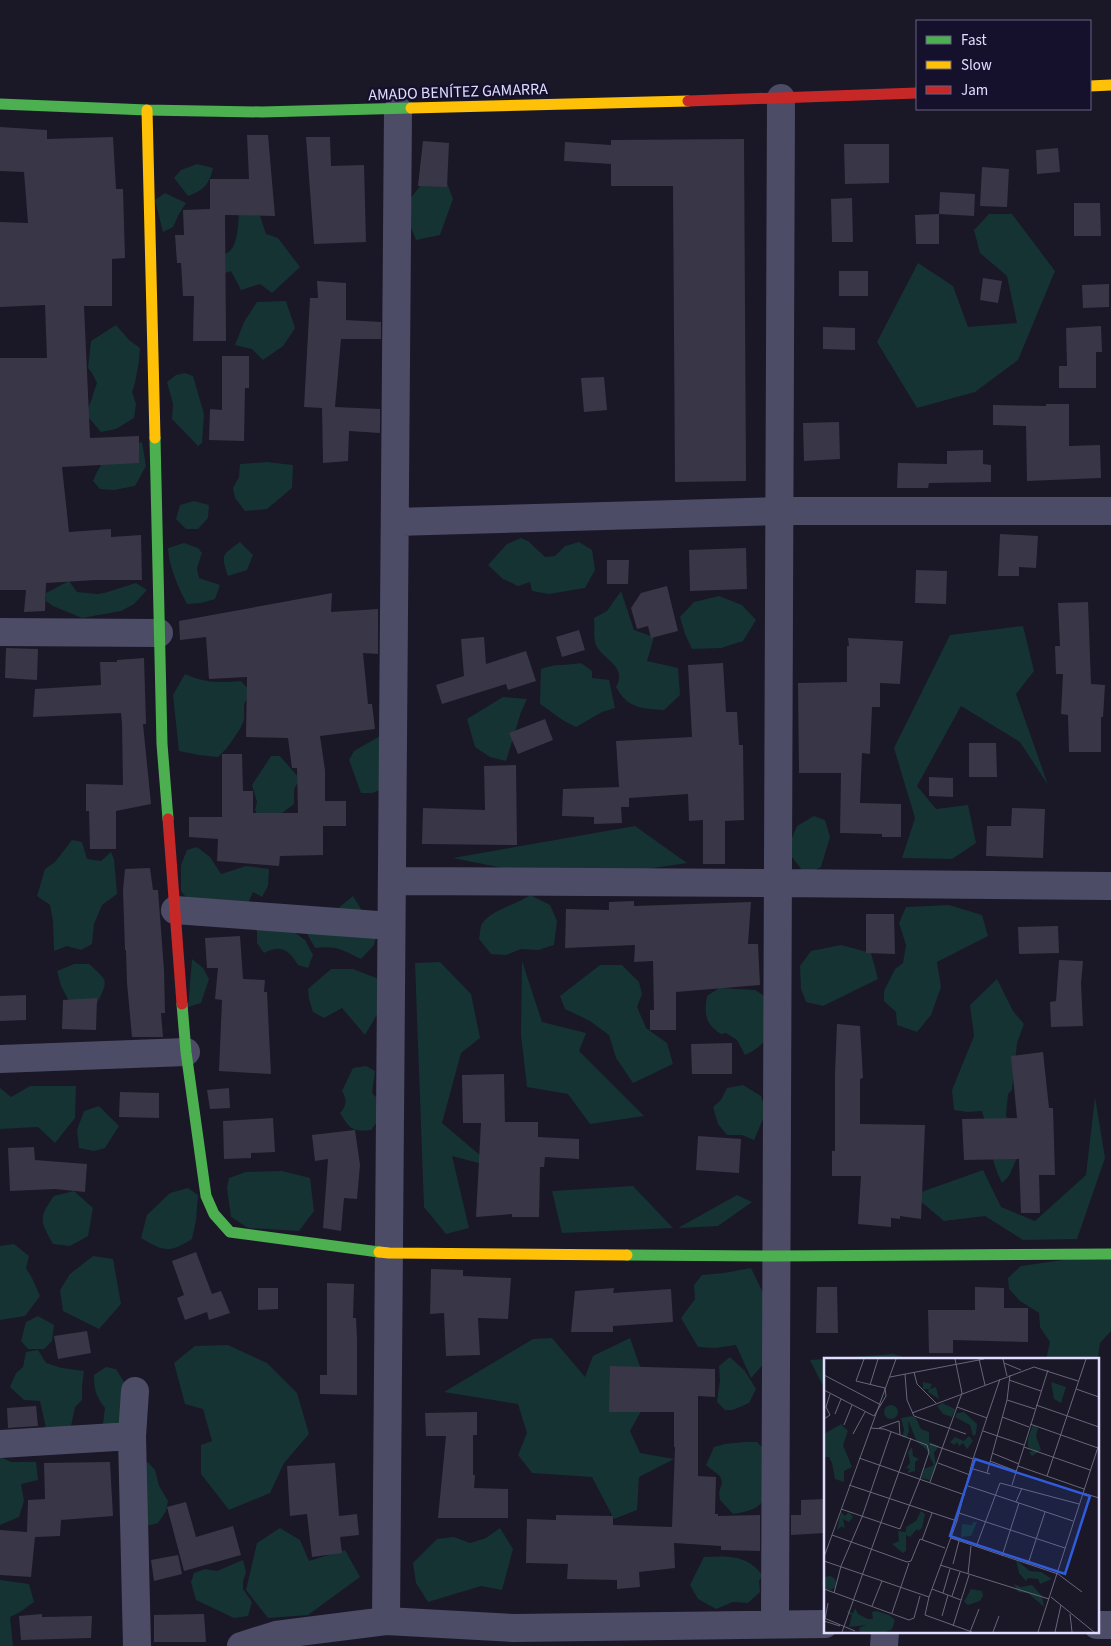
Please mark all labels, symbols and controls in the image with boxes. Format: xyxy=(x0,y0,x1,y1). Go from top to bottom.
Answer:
legend xyxy=(916,20,1091,110)
text: Fast xyxy=(961,30,987,51)
text: Slow xyxy=(961,55,992,76)
street label: AMADO BENÍTEZ GAMARRA xyxy=(368,78,548,106)
text: Jam xyxy=(961,80,988,101)
inset map xyxy=(824,1358,1098,1634)

